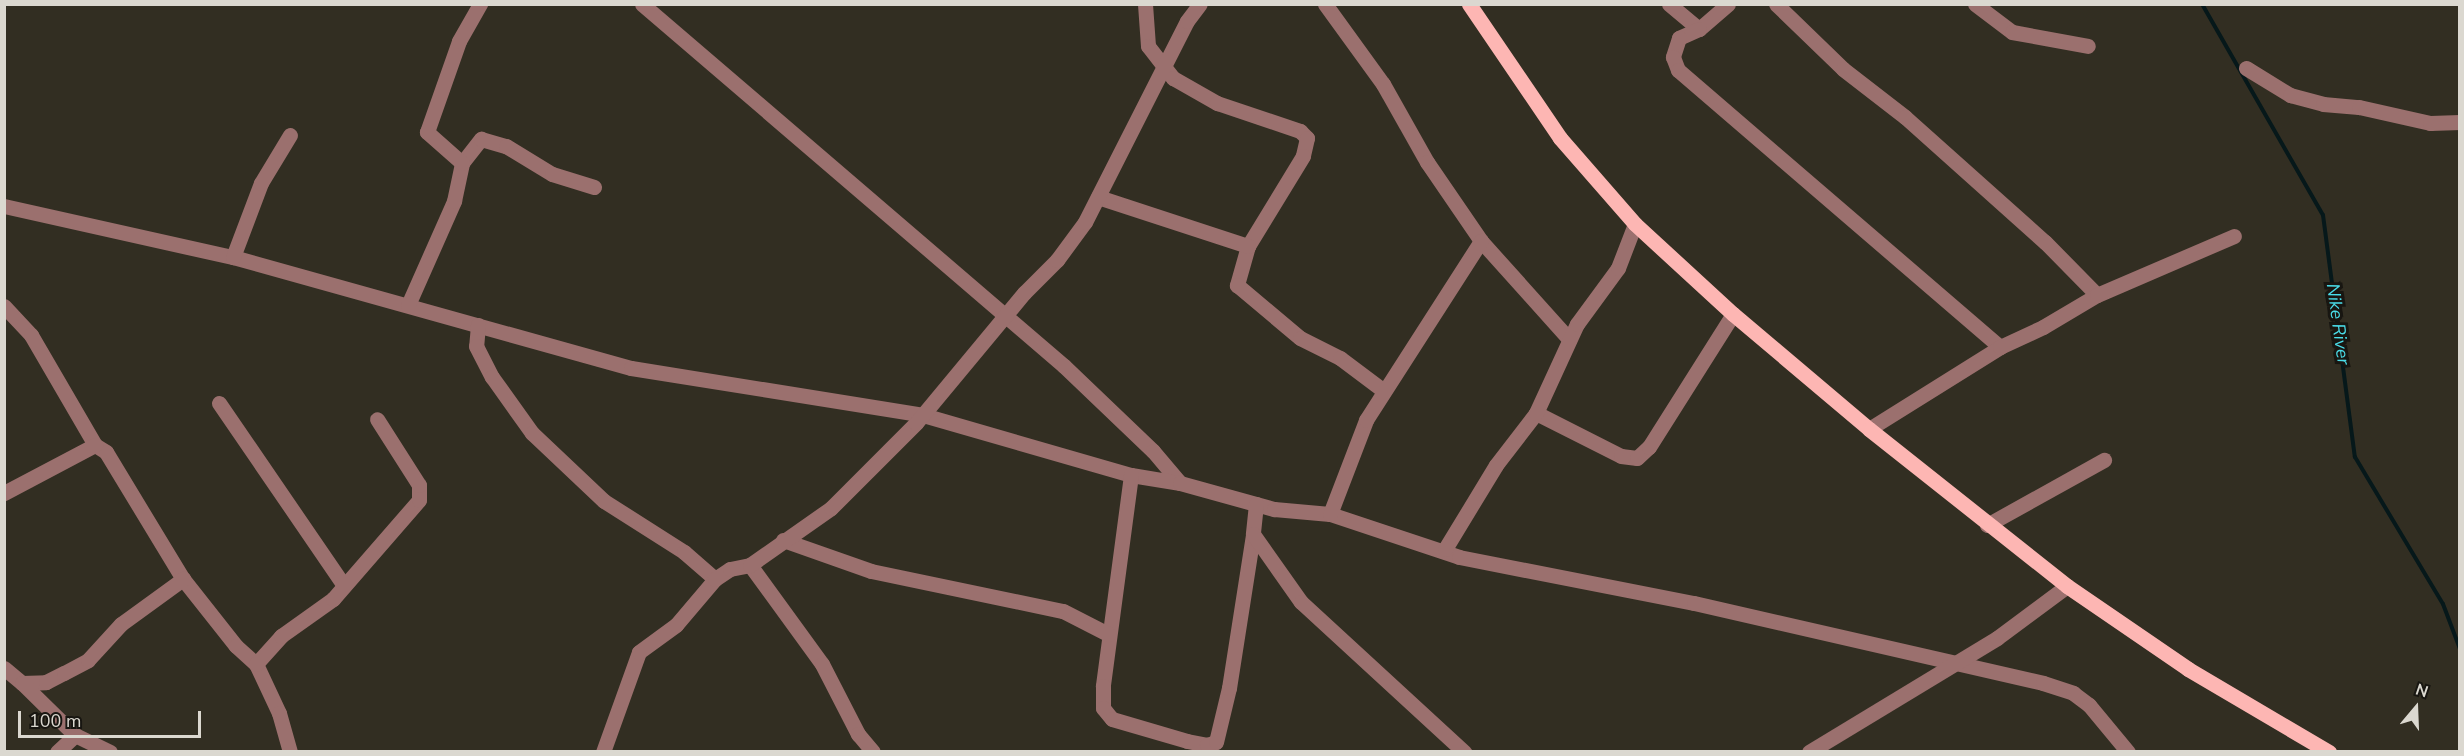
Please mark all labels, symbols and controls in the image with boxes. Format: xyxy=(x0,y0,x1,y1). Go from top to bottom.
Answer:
water label: Nike River xyxy=(2322,282,2354,366)
north arrow xyxy=(2386,678,2446,738)
text: N xyxy=(2413,679,2431,703)
scale bar xyxy=(21,699,204,737)
text: 100 m xyxy=(29,709,81,733)

